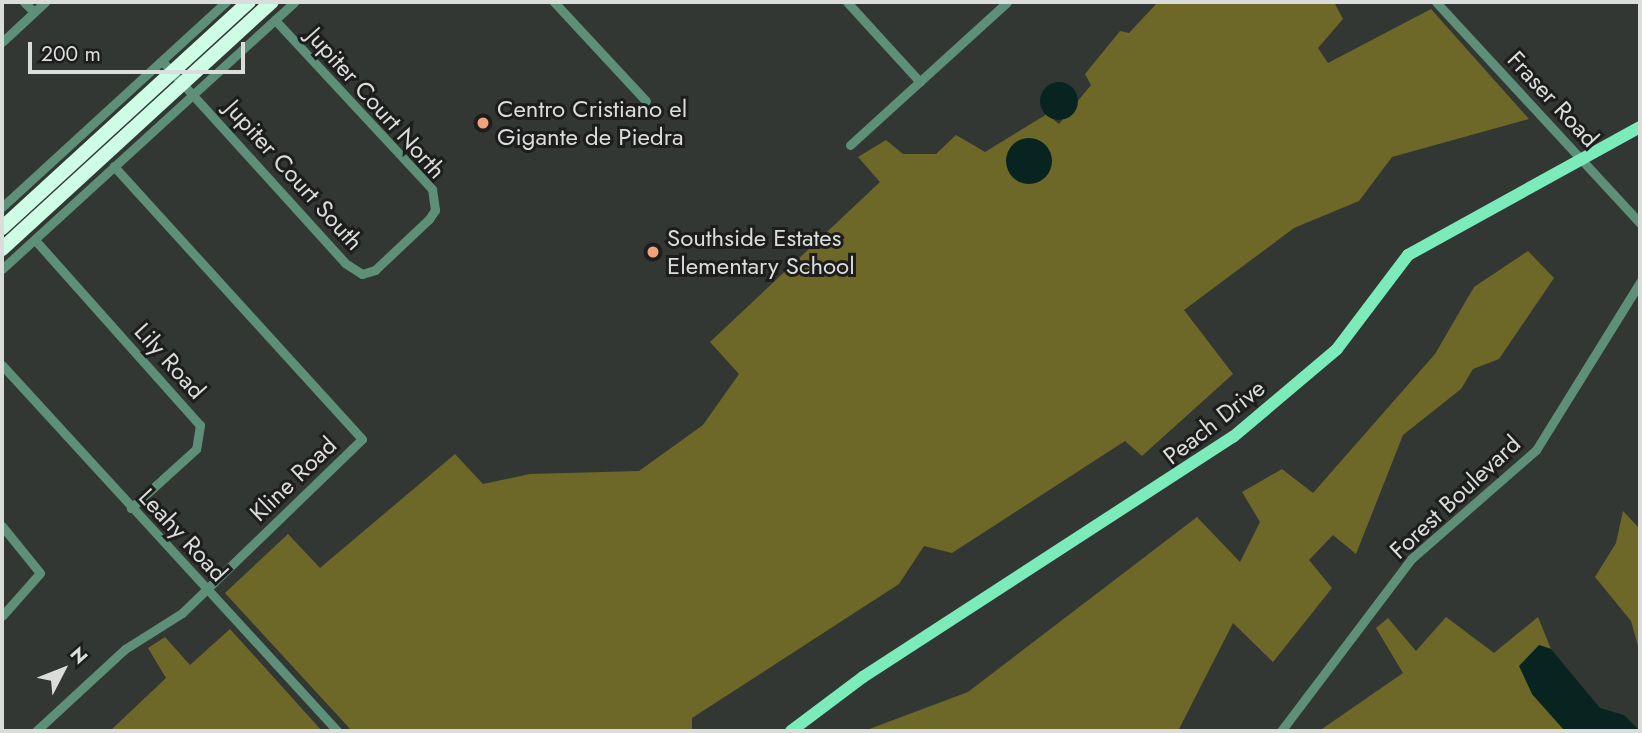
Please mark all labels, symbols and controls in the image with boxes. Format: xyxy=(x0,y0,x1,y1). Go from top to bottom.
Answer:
street label: Jupiter Court North xyxy=(301,21,451,185)
scale bar xyxy=(32,28,248,72)
text: 200 m xyxy=(41,39,101,69)
street label: Fraser Road xyxy=(1501,45,1605,153)
street label: Jupiter Court South xyxy=(219,94,369,256)
place label: Centro Cristiano el Gigante de Piedra xyxy=(497,95,687,151)
marker: Centro Cristiano el Gigante de Piedra xyxy=(475,115,491,131)
place label: Southside Estates Elementary School xyxy=(667,224,855,280)
marker: Southside Estates Elementary School xyxy=(645,244,661,260)
street label: Lily Road xyxy=(128,317,212,405)
street label: Peach Drive xyxy=(1157,373,1271,471)
street label: Forest Boulevard xyxy=(1384,429,1526,565)
street label: Kline Road xyxy=(244,431,342,527)
street label: Leahy Road xyxy=(133,483,233,587)
north arrow xyxy=(28,635,98,705)
text: N xyxy=(64,641,94,670)

